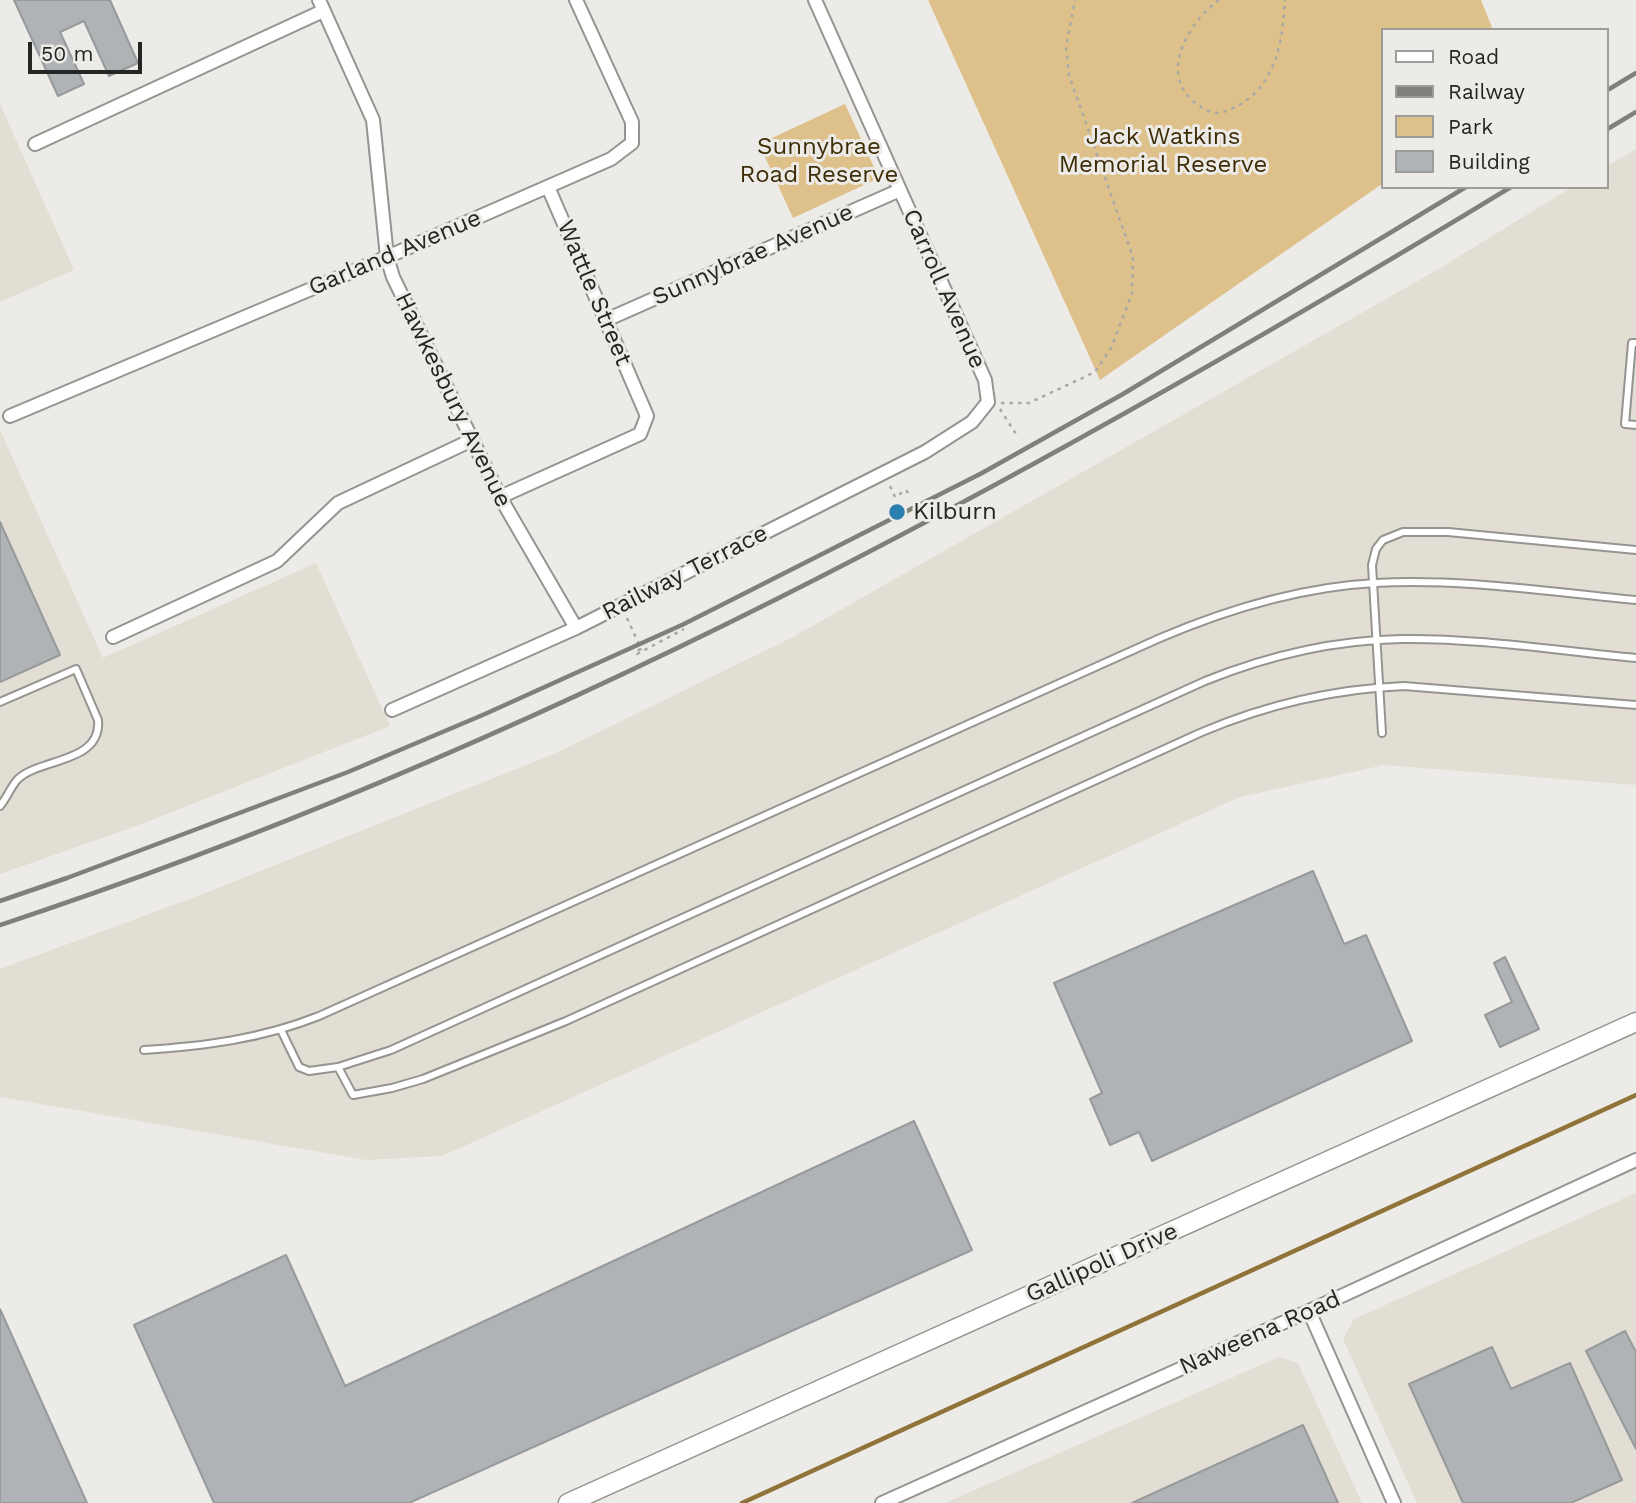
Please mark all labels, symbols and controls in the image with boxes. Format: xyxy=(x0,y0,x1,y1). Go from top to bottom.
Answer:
scale bar xyxy=(32,28,145,72)
legend xyxy=(1380,28,1608,189)
text: 50 m xyxy=(41,41,93,66)
text: Road xyxy=(1448,44,1499,69)
text: Railway xyxy=(1448,79,1525,104)
text: Park xyxy=(1448,114,1493,139)
park label: Jack Watkins Memorial Reserve xyxy=(1059,123,1267,179)
park label: Sunnybrae Road Reserve xyxy=(740,133,898,189)
text: Building xyxy=(1448,149,1530,174)
street label: Sunnybrae Avenue xyxy=(648,198,858,312)
street label: Garland Avenue xyxy=(304,204,486,302)
street label: Carroll Avenue xyxy=(896,205,992,373)
street label: Wattle Street xyxy=(550,216,638,370)
street label: Hawkesbury Avenue xyxy=(388,288,518,512)
place label: Kilburn xyxy=(913,498,997,526)
marker: Kilburn xyxy=(887,502,907,522)
street label: Railway Terrace xyxy=(597,519,773,627)
street label: Gallipoli Drive xyxy=(1022,1217,1182,1309)
street label: Naweena Road xyxy=(1175,1285,1345,1381)

